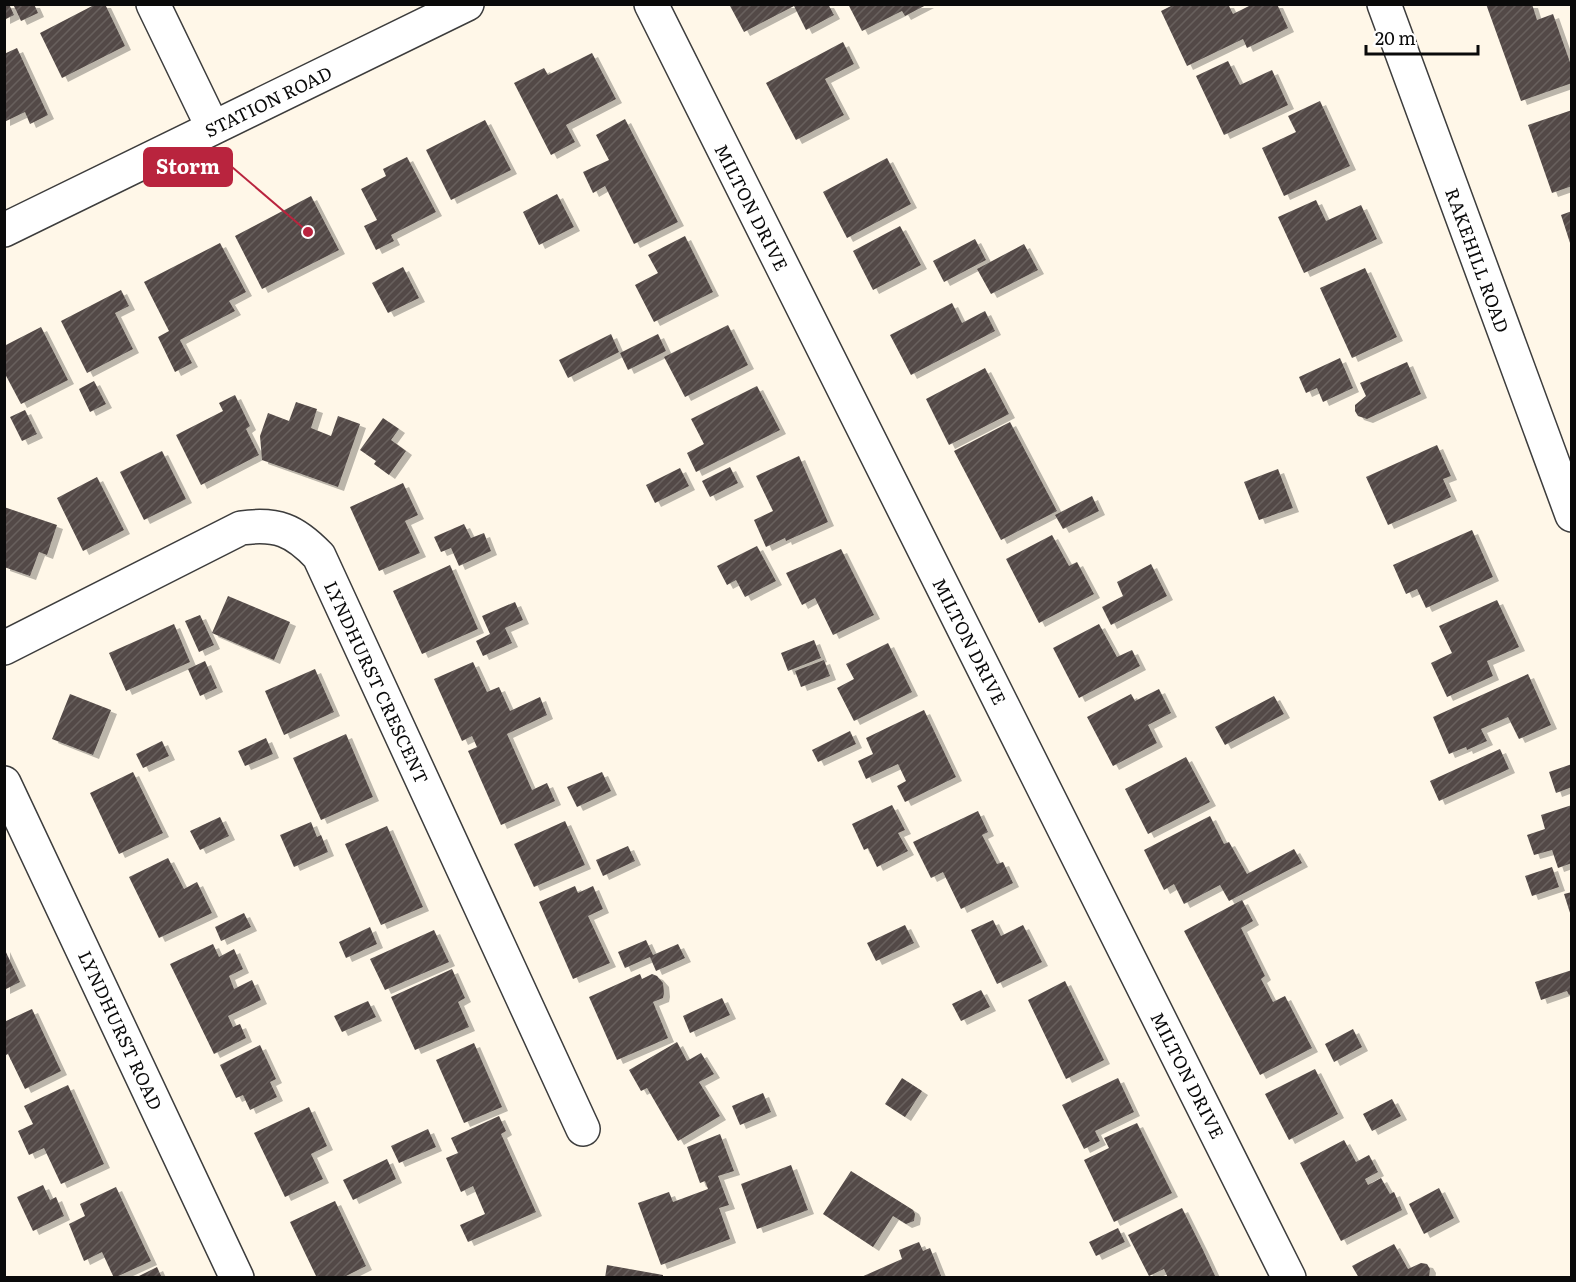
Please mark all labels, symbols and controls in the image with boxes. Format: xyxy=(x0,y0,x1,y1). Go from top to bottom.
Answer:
scale bar xyxy=(1366,18,1478,56)
text: 20 m xyxy=(1375,24,1416,51)
street label: STATION ROAD xyxy=(200,59,336,143)
street label: MILTON DRIVE xyxy=(708,139,796,275)
callout: Storm xyxy=(144,148,232,186)
text: Storm xyxy=(156,150,220,180)
street label: RAKEHILL ROAD xyxy=(1439,184,1517,336)
street label: MILTON DRIVE xyxy=(926,573,1014,709)
street label: LYNDHURST CRESCENT xyxy=(318,576,436,788)
street label: LYNDHURST ROAD xyxy=(72,946,170,1114)
street label: MILTON DRIVE xyxy=(1144,1007,1232,1143)

